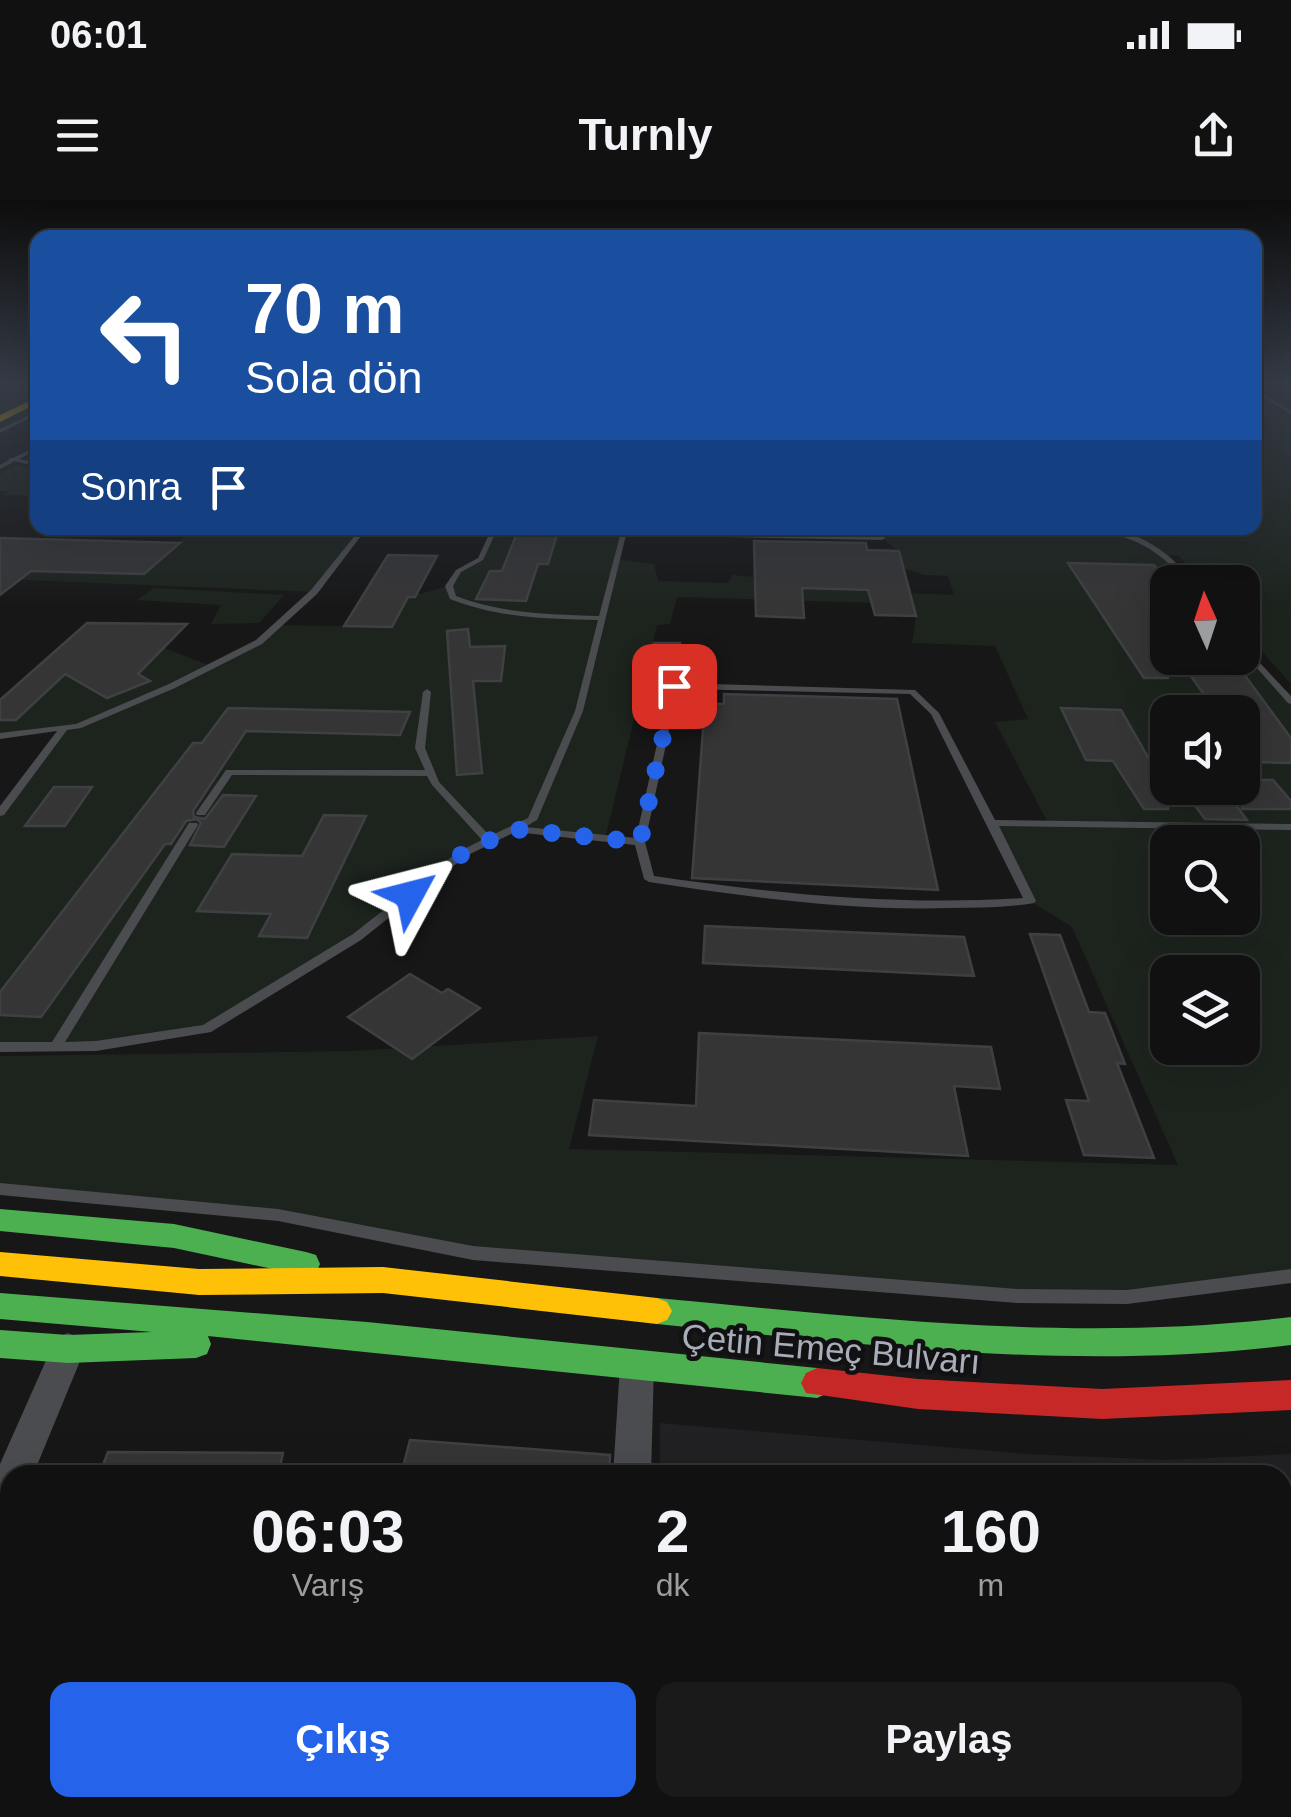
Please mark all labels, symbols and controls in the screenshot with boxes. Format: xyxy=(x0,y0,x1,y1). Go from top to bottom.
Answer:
text: 06:01 xyxy=(50,14,147,56)
icon: menu xyxy=(50,108,105,163)
icon: share xyxy=(1186,108,1241,163)
text: Turnly xyxy=(578,109,713,160)
icon: left xyxy=(80,270,210,400)
text: 70 m xyxy=(245,270,405,348)
text: Sola dön xyxy=(245,352,423,403)
icon: arrive xyxy=(201,460,256,515)
text: Sonra xyxy=(80,466,181,508)
north arrow xyxy=(1150,565,1260,675)
map controls xyxy=(1150,565,1260,1065)
pin xyxy=(632,644,717,729)
icon: arrive xyxy=(647,659,702,714)
button: sound xyxy=(1150,695,1260,805)
button: search xyxy=(1150,825,1260,935)
position arrow xyxy=(358,843,462,947)
button: layers xyxy=(1150,955,1260,1065)
street label: Çetin Emeç Bulvarı xyxy=(680,1316,982,1381)
text: 06:03 xyxy=(251,1498,405,1565)
text: 2 xyxy=(656,1498,689,1565)
text: 160 xyxy=(941,1498,1041,1565)
text: Varış xyxy=(292,1567,364,1603)
text: dk xyxy=(656,1567,690,1603)
text: m xyxy=(977,1567,1004,1603)
button: Çıkış xyxy=(50,1682,636,1797)
button: Paylaş xyxy=(656,1682,1242,1797)

